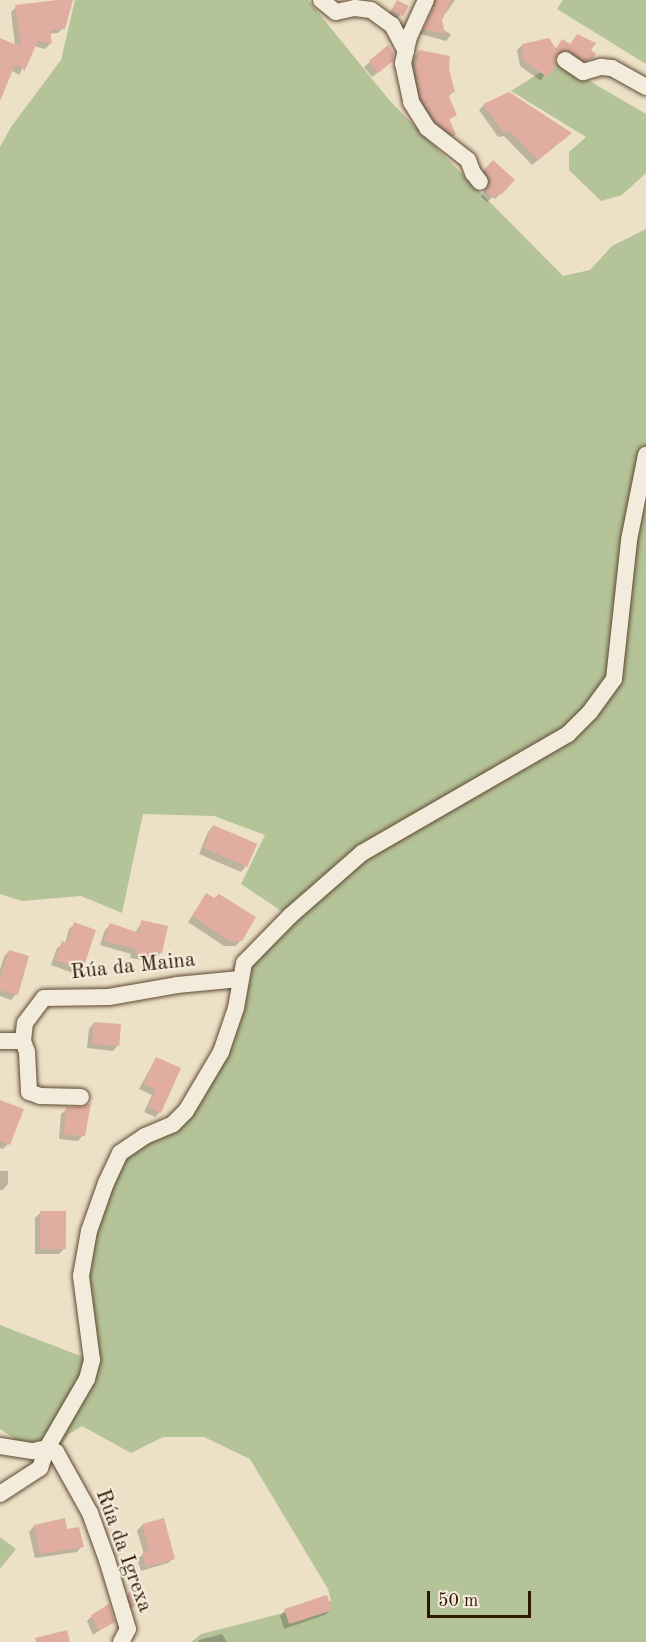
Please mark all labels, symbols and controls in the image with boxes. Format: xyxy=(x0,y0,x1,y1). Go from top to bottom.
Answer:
street label: Rúa da Maina xyxy=(69,948,197,986)
street label: Rúa da Igrexa xyxy=(89,1486,157,1616)
scale bar xyxy=(430,1579,534,1617)
text: 50 m xyxy=(438,1592,478,1610)

